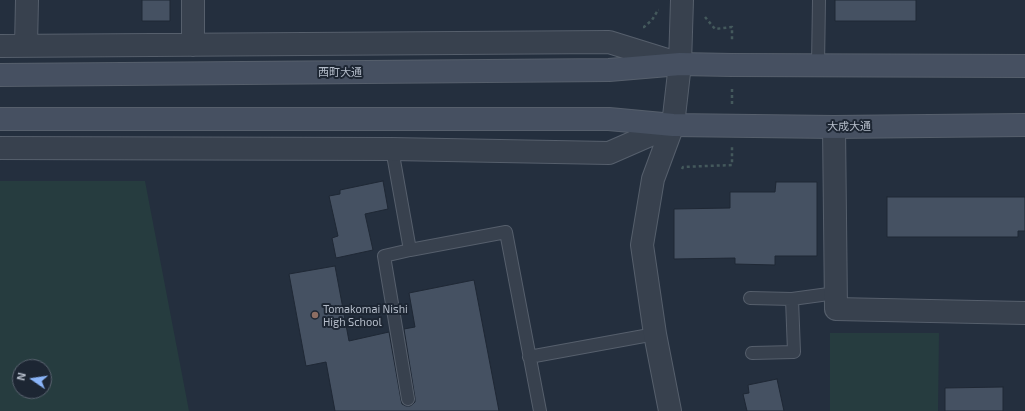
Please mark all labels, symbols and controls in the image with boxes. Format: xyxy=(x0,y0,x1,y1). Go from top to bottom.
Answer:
street label: 西町大通 xyxy=(318,65,362,79)
street label: 大成大通 xyxy=(827,119,871,133)
place label: Tomakomai Nishi High School xyxy=(323,302,408,328)
marker: Tomakomai Nishi High School xyxy=(310,310,320,320)
north arrow xyxy=(12,359,52,399)
text: N xyxy=(14,371,28,382)

